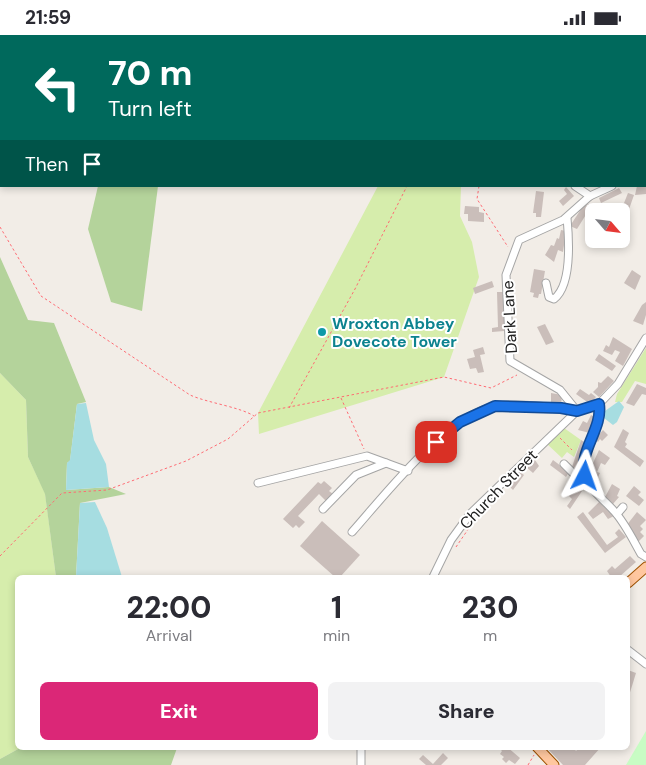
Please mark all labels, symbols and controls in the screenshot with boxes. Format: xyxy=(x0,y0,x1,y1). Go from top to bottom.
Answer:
text: 21:59 xyxy=(25,5,71,30)
text: 70 m xyxy=(108,50,192,96)
icon: left xyxy=(25,55,90,120)
text: Turn left xyxy=(108,94,192,123)
icon: arrive xyxy=(78,150,106,178)
text: Then xyxy=(25,152,68,177)
north arrow xyxy=(585,203,630,247)
map controls xyxy=(585,203,630,248)
street label: Dark Lane xyxy=(497,280,522,354)
place label: Wroxton Abbey Dovecote Tower xyxy=(332,313,457,352)
marker: Wroxton Abbey Dovecote Tower xyxy=(316,326,328,338)
pin xyxy=(415,421,457,463)
icon: arrive xyxy=(422,428,450,456)
street label: Church Street xyxy=(455,445,542,534)
position arrow xyxy=(558,449,610,501)
text: 22:00 xyxy=(127,588,211,627)
text: 1 xyxy=(331,588,342,627)
text: 230 xyxy=(462,588,518,627)
text: Arrival xyxy=(146,625,192,646)
text: min xyxy=(323,625,350,646)
text: m xyxy=(483,625,497,646)
button: Exit xyxy=(40,682,318,740)
button: Share xyxy=(328,682,605,740)

